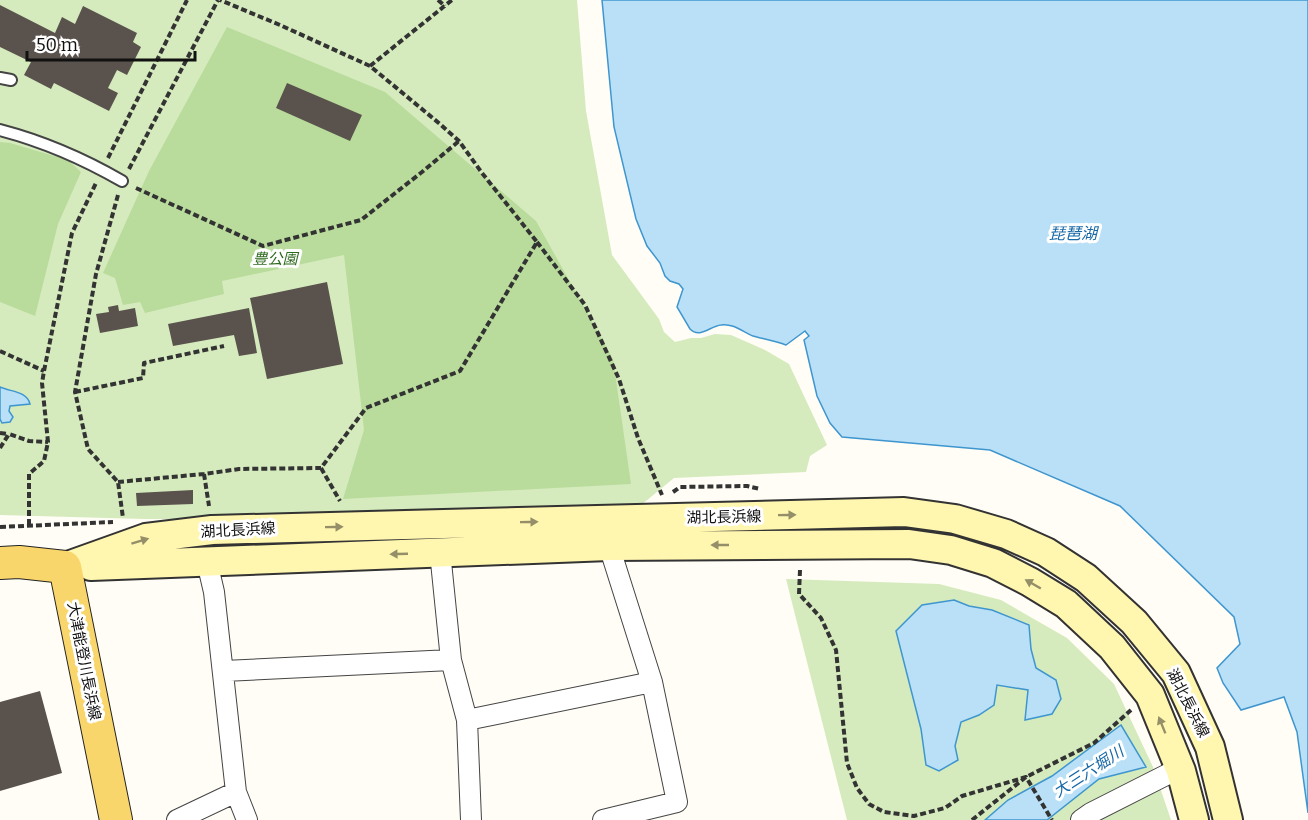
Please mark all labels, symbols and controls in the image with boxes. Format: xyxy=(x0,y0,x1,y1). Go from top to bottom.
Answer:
scale bar xyxy=(27,24,195,62)
text: 50 m xyxy=(36,34,78,56)
water label: 琵琶湖 xyxy=(1049,224,1100,243)
park label: 豊公園 xyxy=(252,250,299,268)
street label: 湖北長浜線 xyxy=(686,507,762,527)
one-way arrow xyxy=(778,511,797,520)
one-way arrow xyxy=(520,517,539,527)
street label: 湖北長浜線 xyxy=(200,519,276,541)
one-way arrow xyxy=(325,522,344,532)
one-way arrow xyxy=(131,536,149,545)
one-way arrow xyxy=(710,540,729,550)
one-way arrow xyxy=(389,550,408,559)
one-way arrow xyxy=(1024,579,1041,589)
street label: 大津能登川長浜線 xyxy=(64,600,104,722)
street label: 湖北長浜線 xyxy=(1163,665,1213,741)
one-way arrow xyxy=(1157,716,1166,734)
water label: 大三六堀川 xyxy=(1050,741,1129,801)

